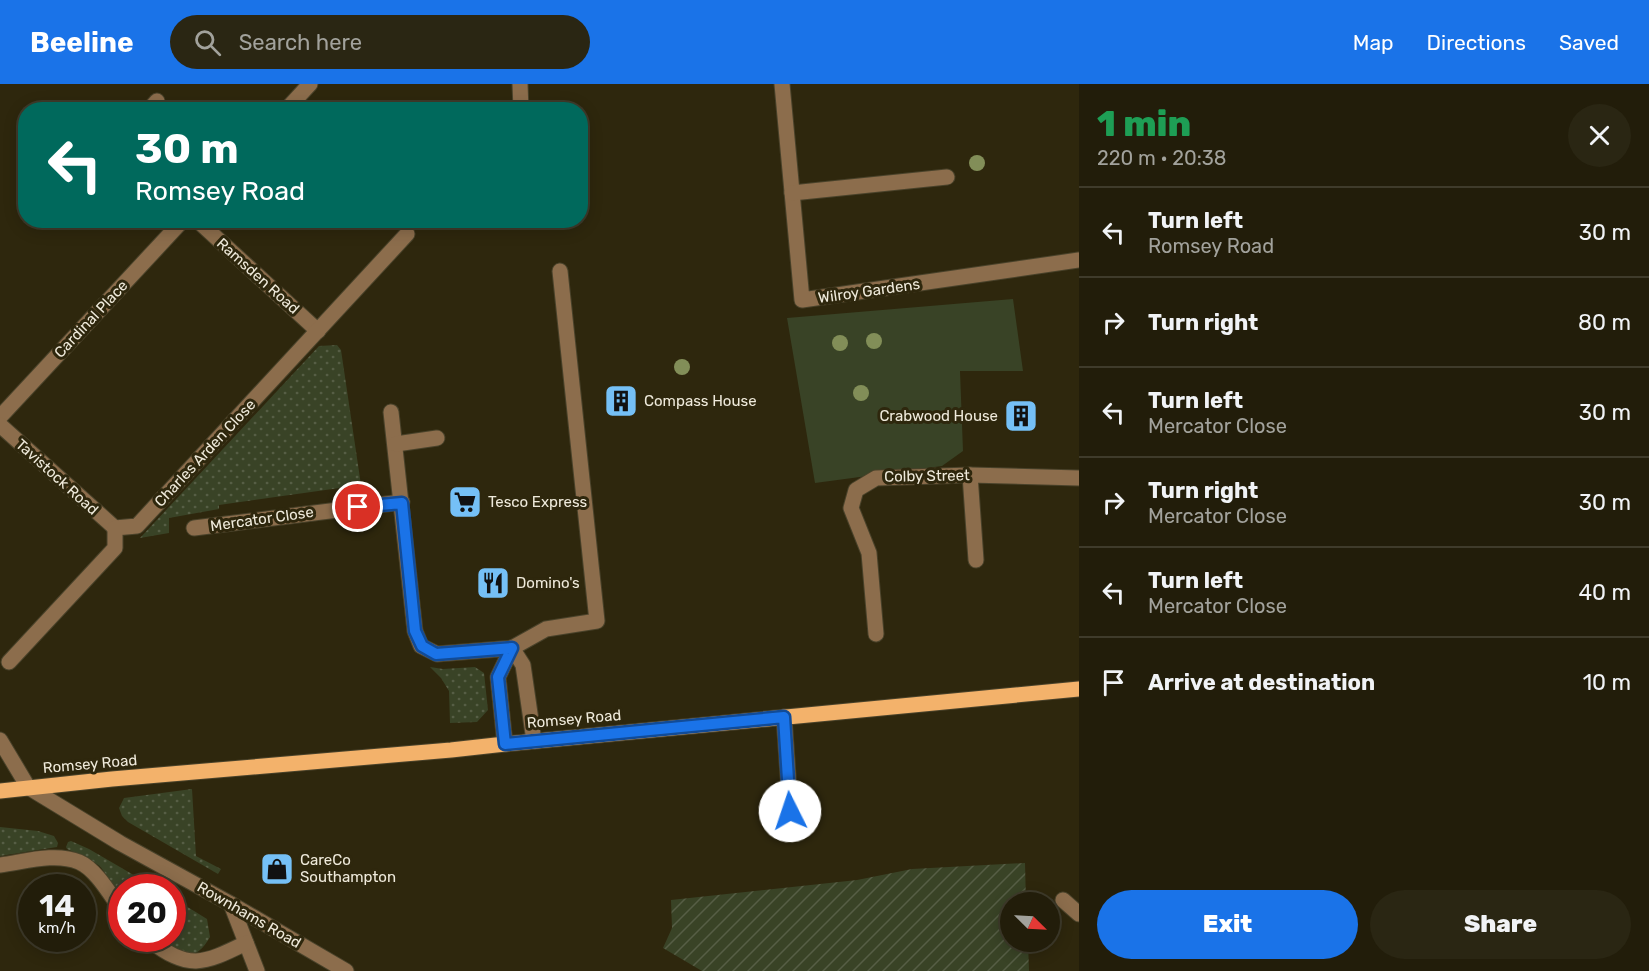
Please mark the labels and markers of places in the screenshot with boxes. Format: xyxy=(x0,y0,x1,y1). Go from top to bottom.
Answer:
building icon: Compass House xyxy=(603,383,639,419)
place label: Compass House xyxy=(644,392,757,410)
building icon: Crabwood House xyxy=(1003,398,1039,434)
place label: Crabwood House xyxy=(879,407,998,425)
pin xyxy=(332,481,383,532)
supermarket icon: Tesco Express xyxy=(447,484,483,520)
place label: Tesco Express xyxy=(488,493,588,511)
restaurant icon: Domino's xyxy=(475,565,511,601)
place label: Domino's xyxy=(516,574,580,592)
shop icon: CareCo Southampton xyxy=(259,851,295,887)
place label: CareCo Southampton xyxy=(300,851,396,886)

